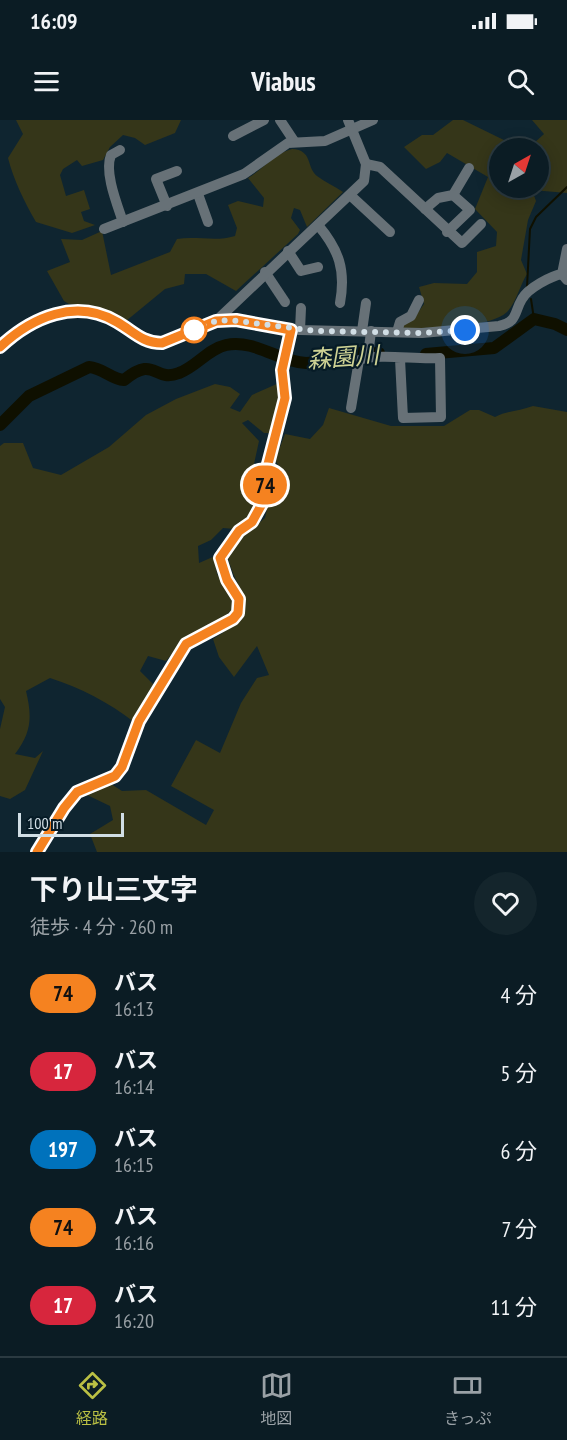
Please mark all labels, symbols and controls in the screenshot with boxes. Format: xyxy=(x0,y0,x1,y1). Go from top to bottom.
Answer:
text: 16:09 xyxy=(30,7,78,35)
text: Viabus xyxy=(251,64,316,98)
icon: menu xyxy=(30,65,63,98)
icon: search xyxy=(504,65,537,98)
north arrow xyxy=(489,138,549,198)
map controls xyxy=(489,138,549,198)
your location xyxy=(450,315,480,345)
unlabelled marker xyxy=(181,317,207,343)
water label: 森園川 xyxy=(306,339,383,375)
line badge: 74 xyxy=(238,466,292,505)
text: 74 xyxy=(255,472,275,499)
scale bar xyxy=(18,810,124,838)
text: 100 m xyxy=(27,813,62,833)
text: 下り山三文字 xyxy=(30,870,198,907)
button: heart xyxy=(474,872,537,935)
text: 徒歩 · 4 分 · 260 m xyxy=(30,914,173,940)
text: バス xyxy=(114,968,158,996)
text: 74 xyxy=(53,980,73,1007)
text: 4 分 xyxy=(500,981,537,1009)
text: 16:13 xyxy=(114,996,154,1022)
text: バス xyxy=(114,1046,158,1074)
text: 17 xyxy=(53,1058,73,1085)
text: 5 分 xyxy=(500,1059,537,1087)
text: 16:14 xyxy=(114,1074,154,1100)
text: バス xyxy=(114,1124,158,1152)
text: 197 xyxy=(48,1136,78,1163)
text: 6 分 xyxy=(500,1137,537,1165)
text: 16:15 xyxy=(114,1152,154,1178)
text: バス xyxy=(114,1202,158,1230)
text: 74 xyxy=(53,1214,73,1241)
text: 7 分 xyxy=(501,1215,537,1243)
text: 16:16 xyxy=(114,1230,154,1256)
text: バス xyxy=(114,1280,158,1308)
text: 17 xyxy=(53,1292,73,1319)
text: 11 分 xyxy=(491,1293,537,1321)
text: 16:20 xyxy=(114,1308,154,1334)
tab: 経路 xyxy=(76,1369,109,1429)
tab: 地図 xyxy=(260,1369,293,1429)
tab: きっぷ xyxy=(444,1369,491,1429)

